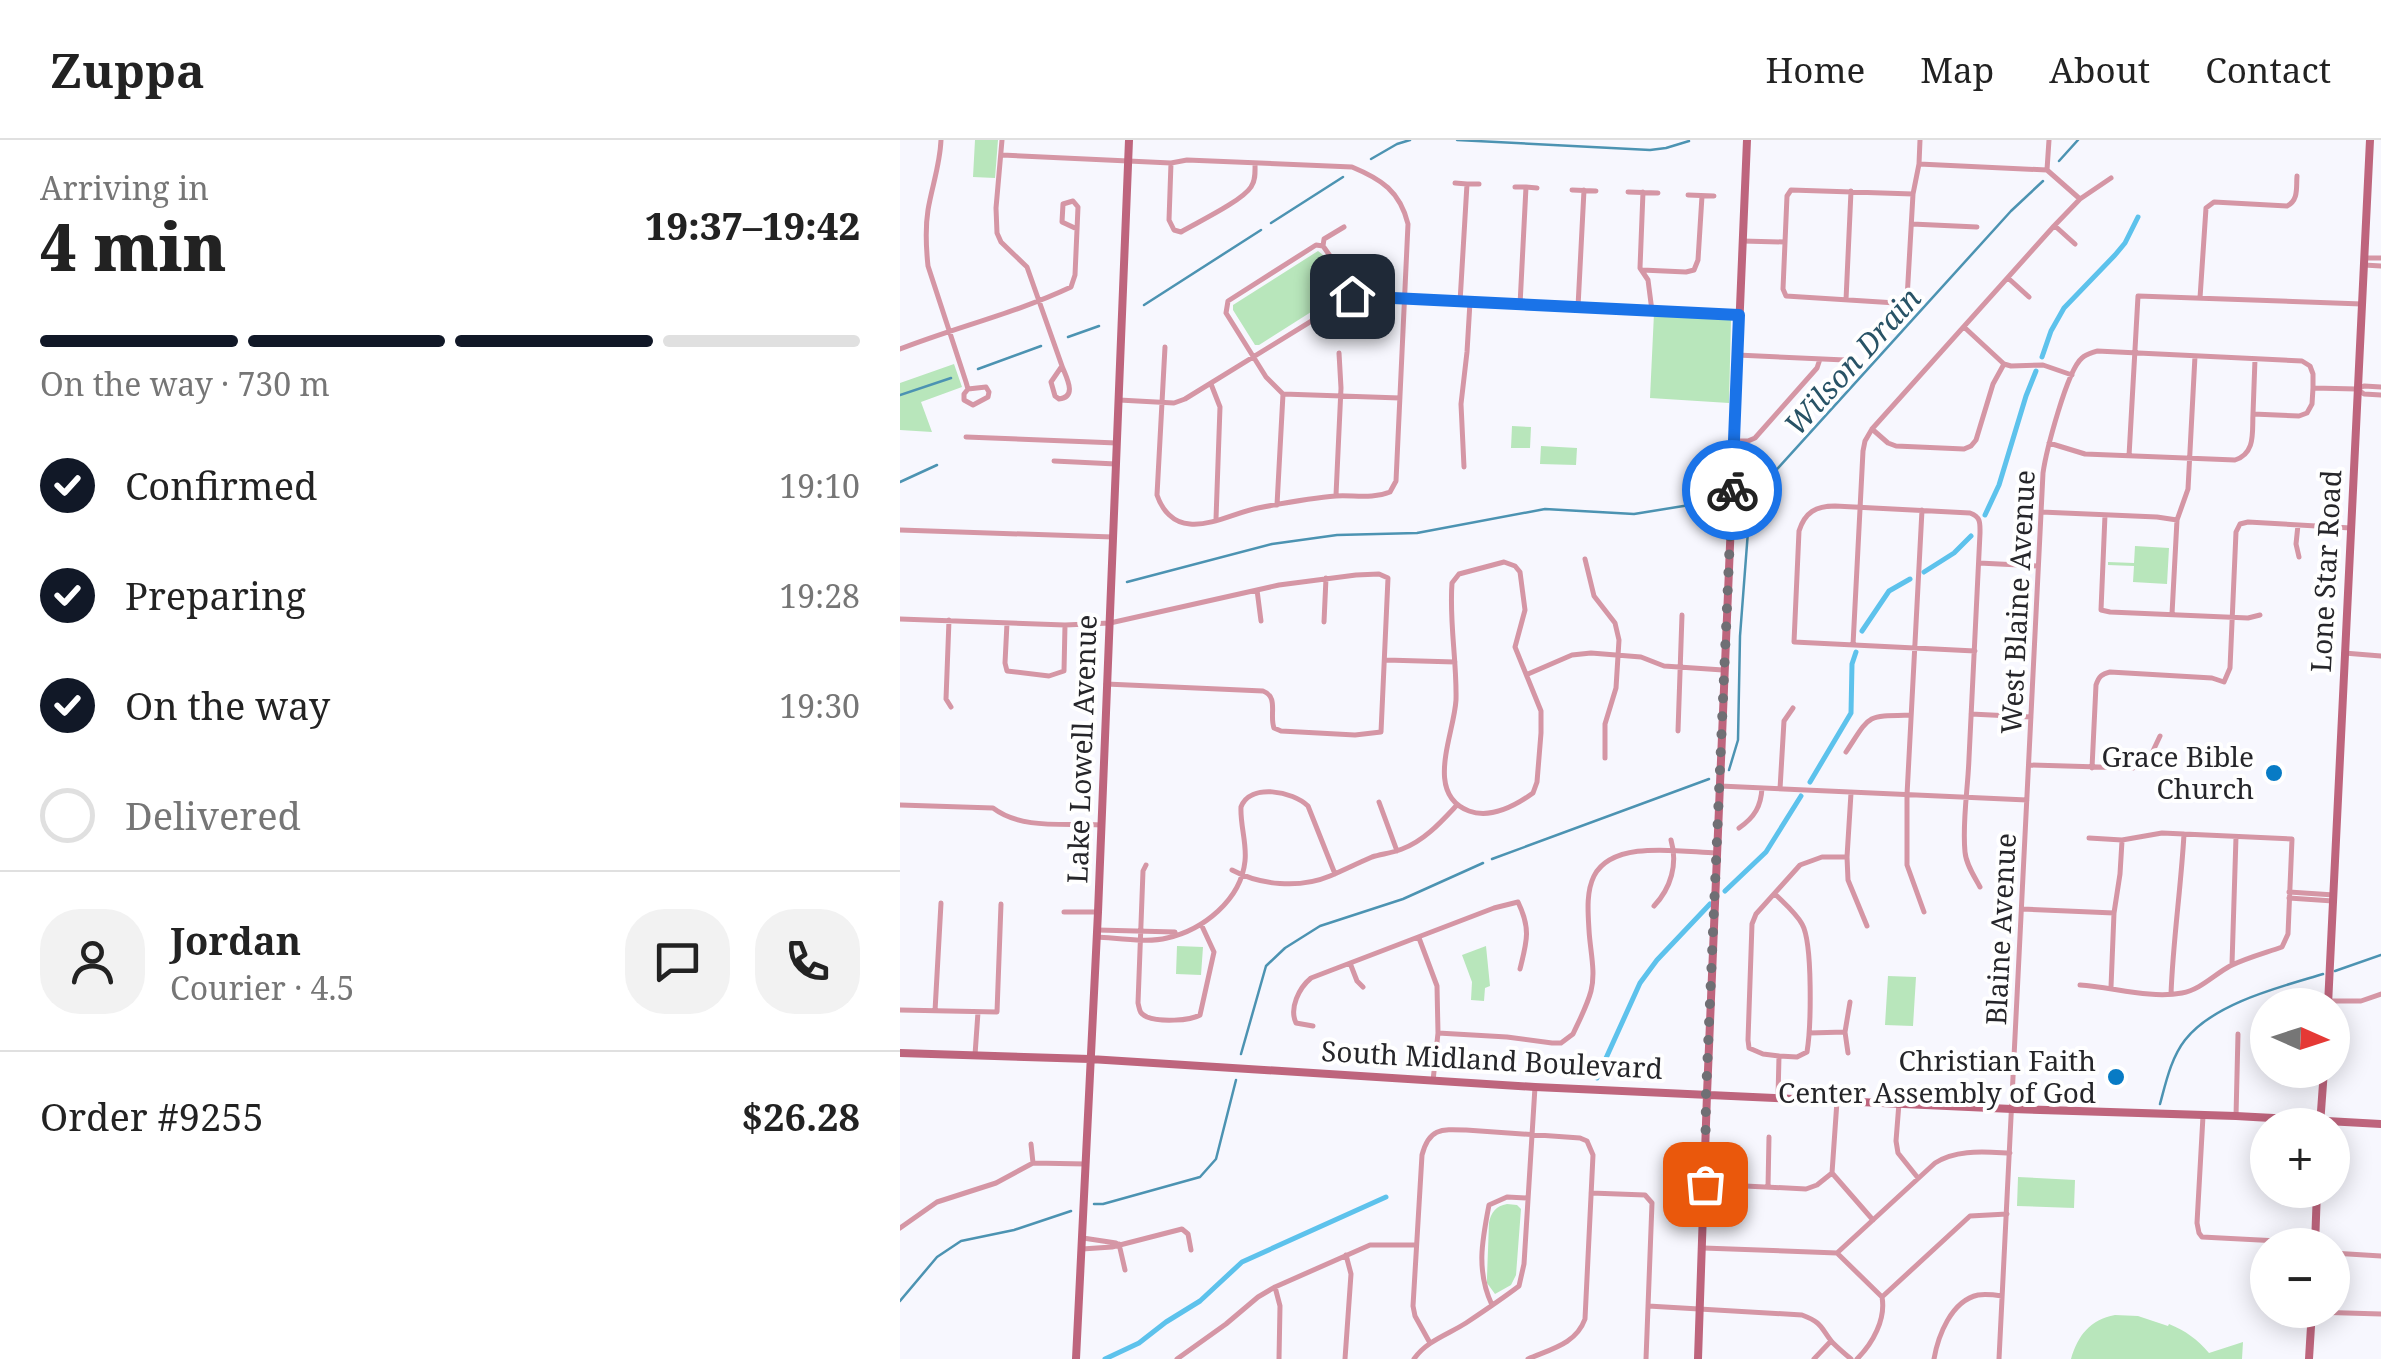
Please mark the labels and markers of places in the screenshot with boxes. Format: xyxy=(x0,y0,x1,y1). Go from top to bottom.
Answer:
pin xyxy=(1310,254,1395,339)
place label: Grace Bible Church xyxy=(2101,737,2254,807)
marker: Grace Bible Church xyxy=(2263,762,2285,784)
place label: Christian Faith Center Assembly of God xyxy=(1778,1041,2096,1111)
marker: Christian Faith Center Assembly of God xyxy=(2105,1066,2127,1088)
pin xyxy=(1663,1142,1748,1227)

